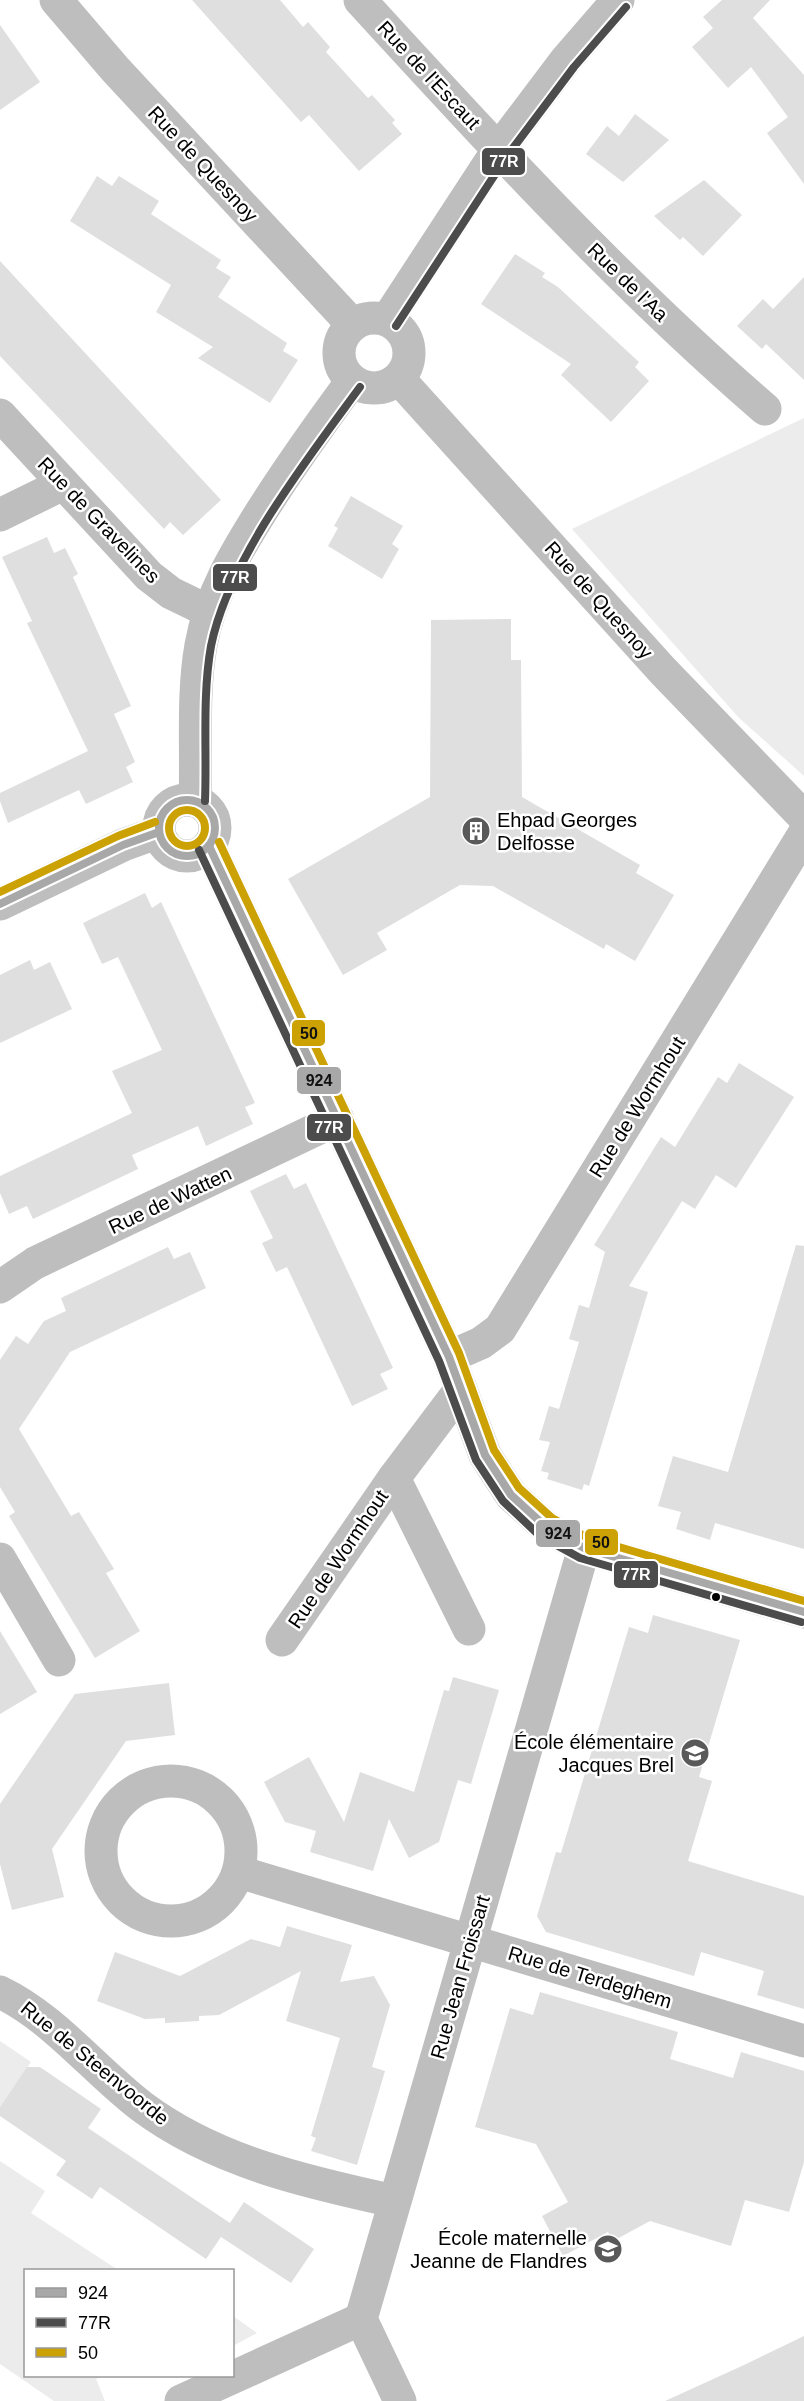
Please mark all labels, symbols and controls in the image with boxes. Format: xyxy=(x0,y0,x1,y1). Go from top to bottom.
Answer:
street label: Rue de l'Escaut xyxy=(373,17,485,134)
street label: Rue de Quesnoy xyxy=(144,102,262,226)
line badge: 77R xyxy=(481,147,526,176)
text: 77R xyxy=(489,153,519,170)
street label: Rue de l'Aa xyxy=(583,238,673,326)
street label: Rue de Gravelines xyxy=(34,453,164,587)
street label: Rue de Quesnoy xyxy=(541,537,657,663)
line badge: 77R xyxy=(212,563,258,592)
text: 77R xyxy=(220,569,250,586)
place label: Ehpad Georges Delfosse xyxy=(497,809,637,854)
building icon: Ehpad Georges Delfosse xyxy=(460,815,492,847)
line badge: 50 xyxy=(291,1019,326,1047)
text: 50 xyxy=(300,1025,318,1042)
street label: Rue de Wormhout xyxy=(585,1032,689,1181)
line badge: 924 xyxy=(296,1066,342,1095)
text: 924 xyxy=(306,1072,332,1089)
line badge: 77R xyxy=(306,1113,352,1142)
text: 77R xyxy=(314,1119,344,1136)
street label: Rue de Watten xyxy=(105,1162,235,1238)
street label: Rue de Wormhout xyxy=(284,1485,393,1632)
line badge: 924 xyxy=(535,1519,581,1548)
text: 924 xyxy=(545,1525,571,1542)
line badge: 50 xyxy=(584,1528,619,1556)
text: 50 xyxy=(592,1534,610,1551)
line badge: 77R xyxy=(613,1560,659,1589)
text: 77R xyxy=(621,1566,651,1583)
unlabelled marker xyxy=(710,1591,722,1603)
place label: École élémentaire Jacques Brel xyxy=(514,1731,674,1776)
school or university icon: École élémentaire Jacques Brel xyxy=(679,1737,711,1769)
street label: Rue Jean Froissart xyxy=(426,1892,494,2061)
street label: Rue de Terdeghem xyxy=(506,1942,674,2012)
street label: Rue de Steenvoorde xyxy=(17,1997,173,2129)
place label: École maternelle Jeanne de Flandres xyxy=(410,2227,587,2272)
school or university icon: École maternelle Jeanne de Flandres xyxy=(592,2233,624,2265)
legend xyxy=(24,2269,234,2377)
text: 924 xyxy=(78,2283,108,2303)
text: 77R xyxy=(78,2313,111,2333)
text: 50 xyxy=(78,2343,98,2363)

